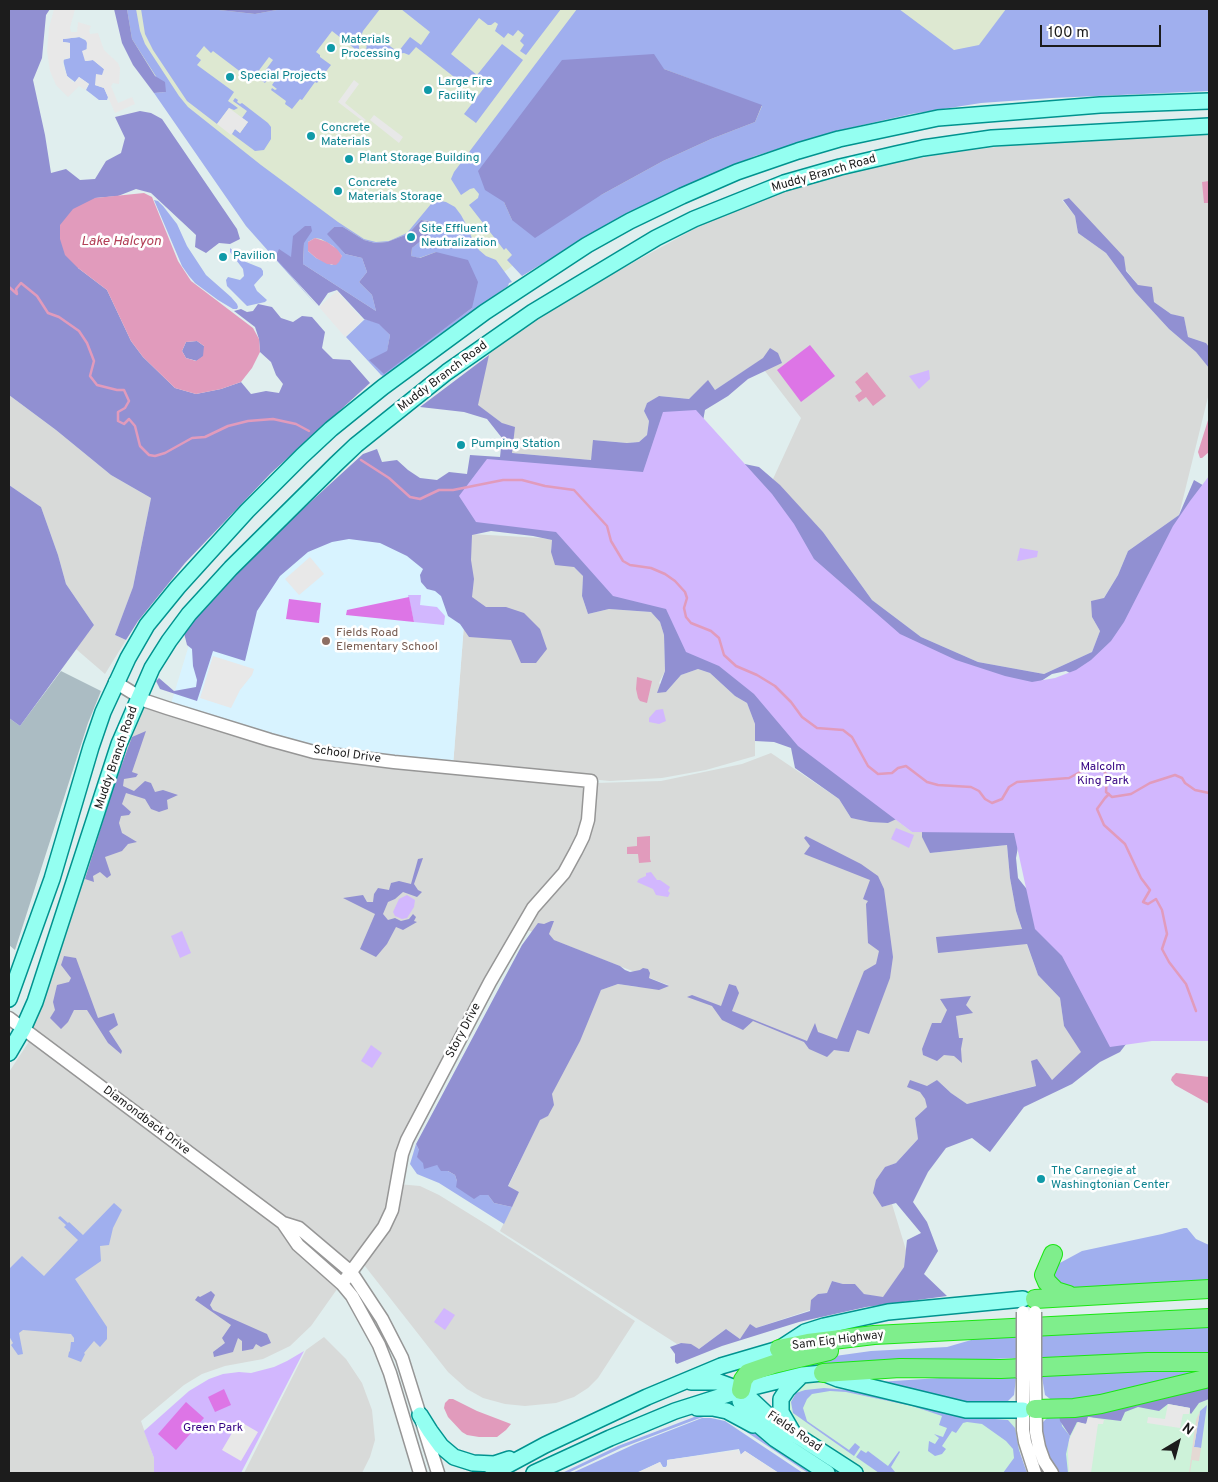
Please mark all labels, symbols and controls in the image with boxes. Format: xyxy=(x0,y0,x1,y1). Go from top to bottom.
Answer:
scale bar xyxy=(1043,15,1164,47)
text: 100 m xyxy=(1048,24,1089,43)
place label: Materials Processing xyxy=(341,34,400,62)
marker: Materials Processing xyxy=(325,42,337,54)
place label: Special Projects xyxy=(240,70,326,84)
marker: Special Projects xyxy=(224,71,236,83)
place label: Large Fire Facility xyxy=(438,76,492,104)
marker: Large Fire Facility xyxy=(422,84,434,96)
place label: Concrete Materials xyxy=(321,122,370,150)
marker: Concrete Materials xyxy=(305,130,317,142)
place label: Plant Storage Building xyxy=(359,152,479,166)
street label: Muddy Branch Road xyxy=(770,152,878,196)
marker: Plant Storage Building xyxy=(343,153,355,165)
place label: Concrete Materials Storage xyxy=(348,177,442,205)
marker: Concrete Materials Storage xyxy=(332,185,344,197)
place label: Site Effluent Neutralization xyxy=(421,223,497,251)
marker: Site Effluent Neutralization xyxy=(405,231,417,243)
water label: Lake Halcyon xyxy=(81,234,161,250)
place label: Pavilion xyxy=(233,250,275,264)
marker: Pavilion xyxy=(217,251,229,263)
street label: Muddy Branch Road xyxy=(396,339,490,415)
place label: Pumping Station xyxy=(471,438,560,452)
marker: Pumping Station xyxy=(455,439,467,451)
place label: Fields Road Elementary School xyxy=(336,627,438,655)
marker: Fields Road Elementary School xyxy=(320,635,332,647)
street label: Muddy Branch Road xyxy=(93,705,141,811)
street label: School Drive xyxy=(312,743,382,767)
park label: Malcolm King Park xyxy=(1077,761,1129,789)
street label: Story Drive xyxy=(443,1001,485,1061)
street label: Diamondback Drive xyxy=(100,1084,192,1158)
place label: The Carnegie at Washingtonian Center xyxy=(1051,1165,1170,1193)
marker: The Carnegie at Washingtonian Center xyxy=(1035,1173,1047,1185)
street label: Sam Eig Highway xyxy=(791,1328,885,1354)
street label: Fields Road xyxy=(764,1409,824,1455)
north arrow xyxy=(1153,1417,1203,1467)
text: N xyxy=(1178,1420,1196,1439)
park label: Green Park xyxy=(183,1422,243,1436)

